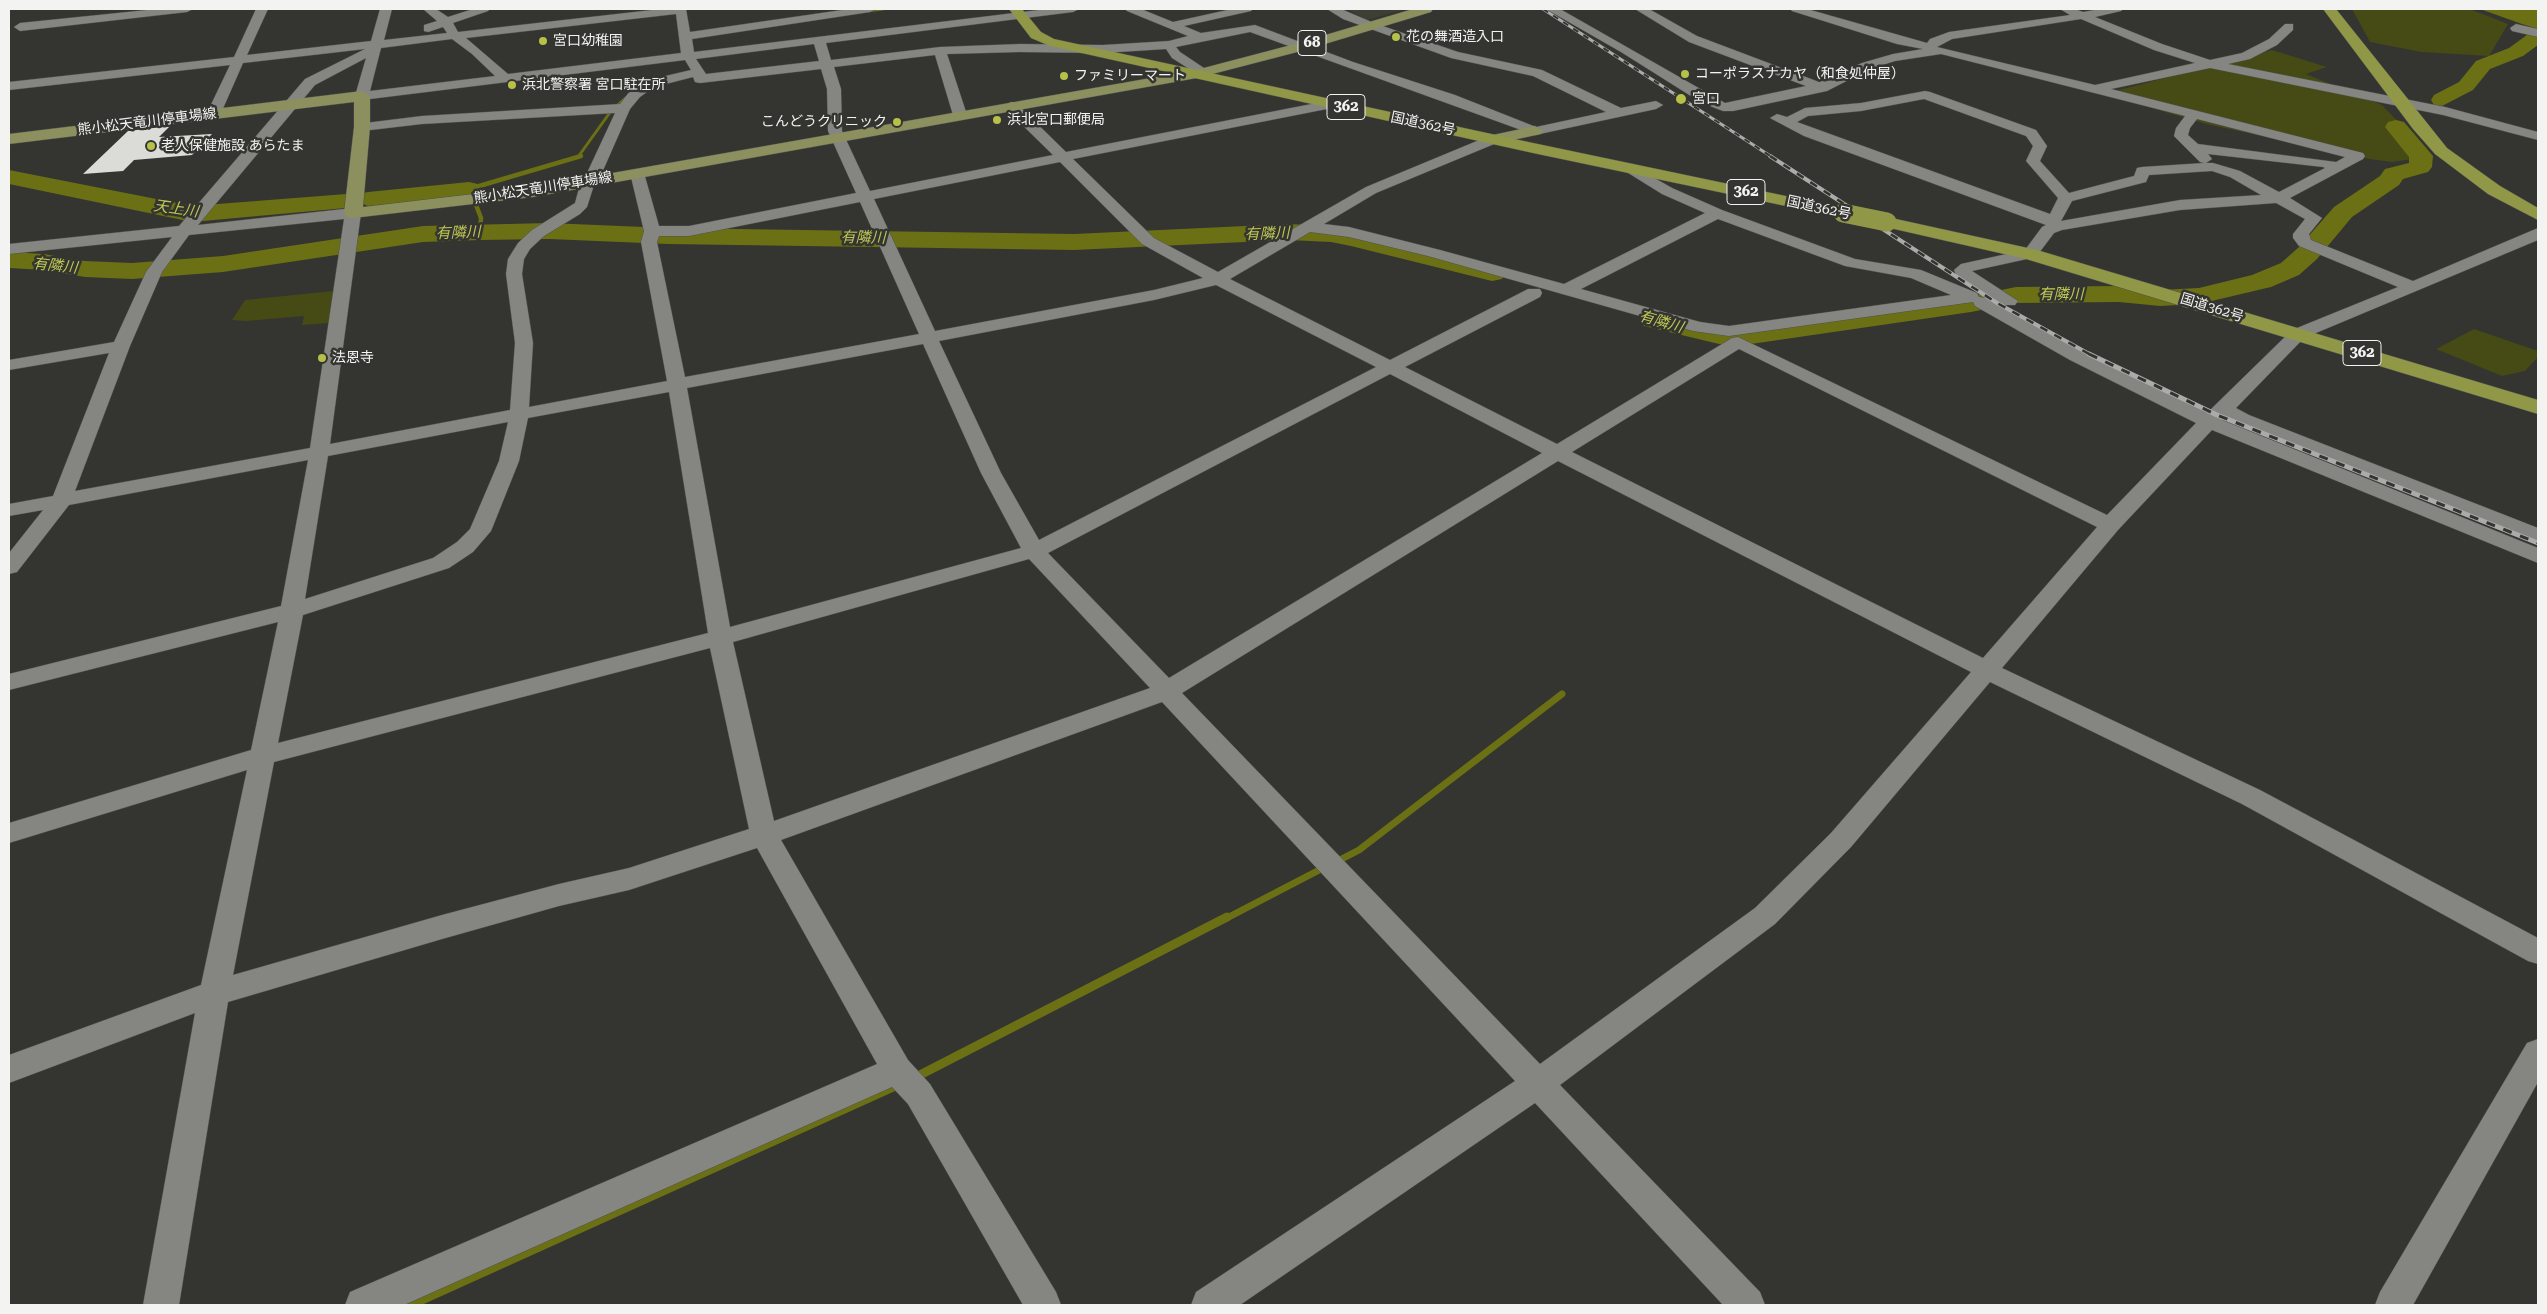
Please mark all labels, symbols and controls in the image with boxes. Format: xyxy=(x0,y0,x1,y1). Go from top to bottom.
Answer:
place label: 花の舞酒造入口 xyxy=(1406,29,1504,45)
road number: 68 xyxy=(1298,30,1326,56)
marker: 花の舞酒造入口 xyxy=(1390,31,1402,43)
place label: 宮口幼稚園 xyxy=(553,33,623,49)
marker: 宮口幼稚園 xyxy=(537,35,549,47)
place label: コーポラスナカヤ（和食処仲屋） xyxy=(1695,66,1905,82)
place label: ファミリーマート xyxy=(1074,68,1186,84)
marker: コーポラスナカヤ（和食処仲屋） xyxy=(1679,68,1691,80)
marker: ファミリーマート xyxy=(1058,70,1070,82)
place label: 浜北警察署 宮口駐在所 xyxy=(522,77,666,93)
marker: 浜北警察署 宮口駐在所 xyxy=(506,79,518,91)
place label: 宮口 xyxy=(1692,91,1720,107)
marker: 宮口 xyxy=(1674,92,1688,106)
road number: 362 xyxy=(1327,94,1365,120)
street label: 熊小松天竜川停車場線 xyxy=(76,105,218,139)
street label: 国道362号 xyxy=(1389,109,1457,139)
place label: 浜北宮口郵便局 xyxy=(1007,112,1105,128)
place label: こんどうクリニック xyxy=(761,114,887,130)
marker: 浜北宮口郵便局 xyxy=(991,114,1003,126)
marker: こんどうクリニック xyxy=(891,116,903,128)
place label: 老人保健施設 あらたま xyxy=(161,138,305,154)
marker: 老人保健施設 あらたま xyxy=(145,140,157,152)
street label: 熊小松天竜川停車場線 xyxy=(473,169,613,207)
road number: 362 xyxy=(1727,180,1765,204)
street label: 国道362号 xyxy=(1785,193,1853,223)
water label: 天上川 xyxy=(152,197,200,221)
water label: 有隣川 xyxy=(435,223,481,243)
water label: 有隣川 xyxy=(1244,224,1290,244)
water label: 有隣川 xyxy=(840,229,886,247)
water label: 有隣川 xyxy=(32,255,78,277)
water label: 有隣川 xyxy=(2039,286,2083,304)
street label: 国道362号 xyxy=(2178,290,2246,326)
water label: 有隣川 xyxy=(1637,307,1685,337)
road number: 362 xyxy=(2343,340,2381,366)
place label: 法恩寺 xyxy=(332,350,374,366)
marker: 法恩寺 xyxy=(316,352,328,364)

